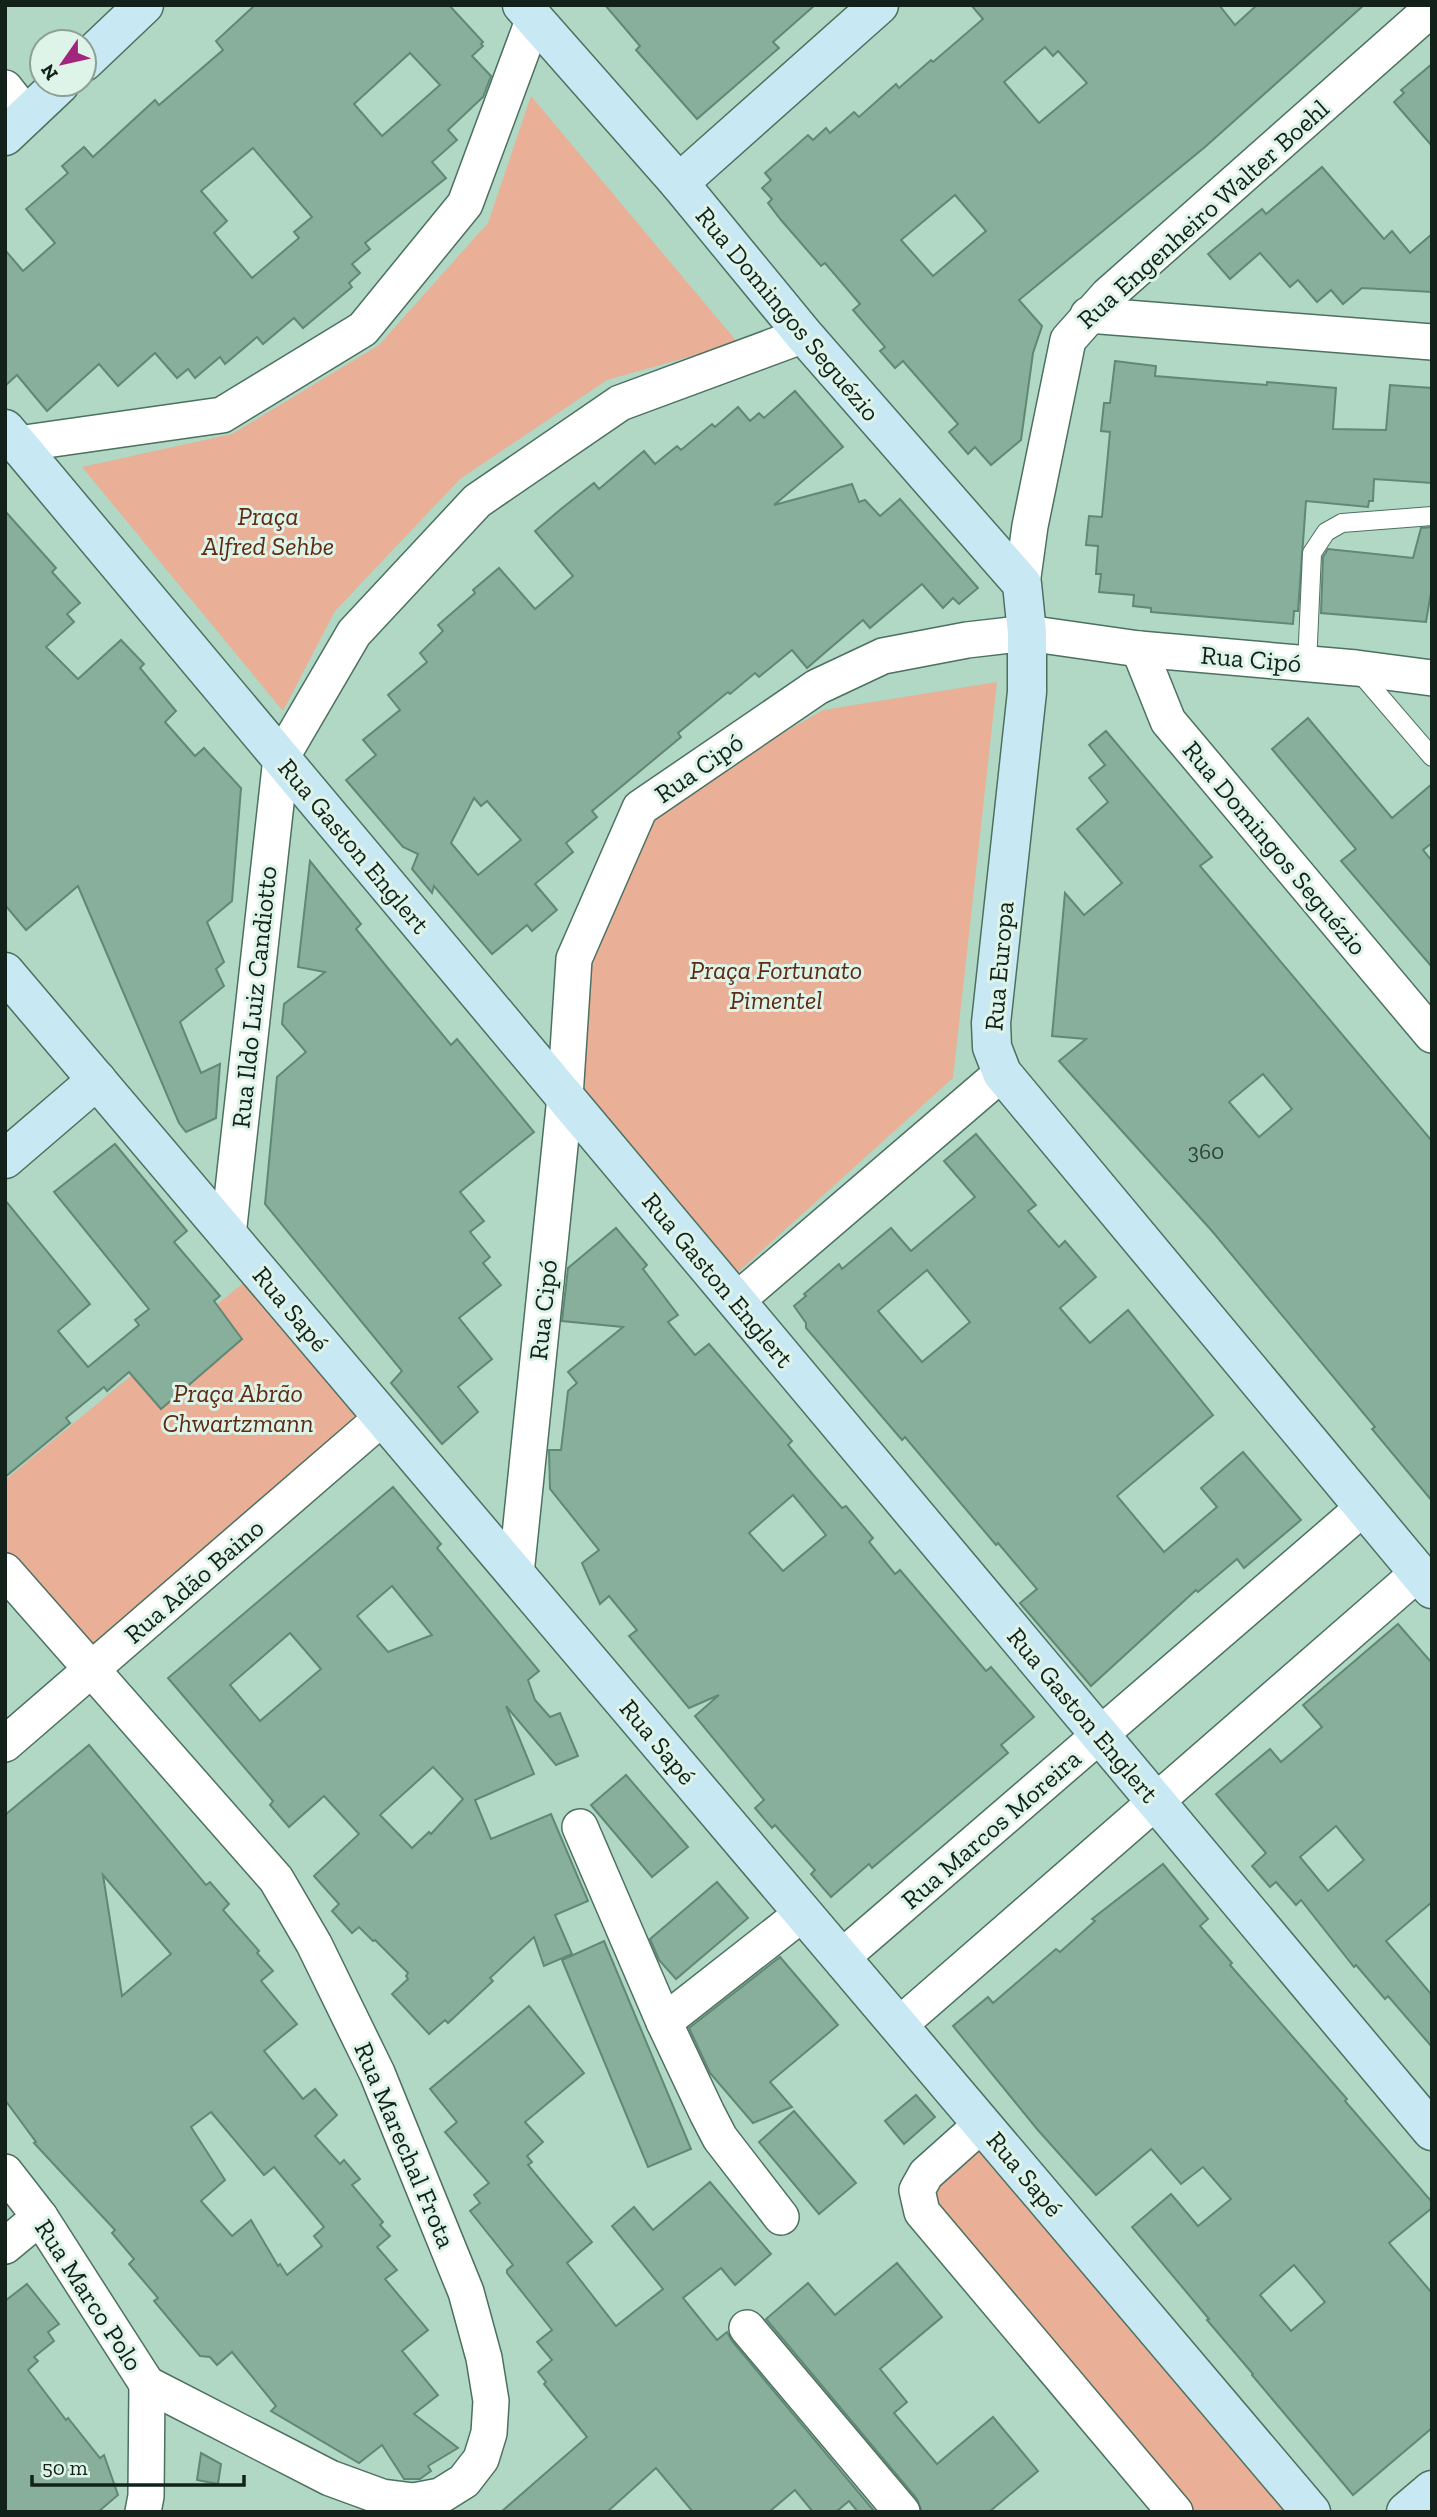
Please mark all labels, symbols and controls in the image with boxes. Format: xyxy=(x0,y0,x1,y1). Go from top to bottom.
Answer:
north arrow xyxy=(28,28,98,98)
text: N xyxy=(36,60,63,85)
street label: Rua Engenheiro Walter Boehl xyxy=(1071,92,1336,336)
street label: Rua Domingos Seguézio xyxy=(689,200,887,428)
park label: Praça Alfred Sehbe xyxy=(201,500,334,562)
street label: Rua Cipó xyxy=(1199,639,1303,679)
street label: Rua Cipó xyxy=(649,726,749,810)
street label: Rua Domingos Seguézio xyxy=(1176,734,1374,962)
street label: Rua Gaston Englert xyxy=(271,752,437,940)
street label: Rua Ildo Luiz Candiotto xyxy=(224,864,284,1130)
street label: Rua Europa xyxy=(977,899,1021,1032)
park label: Praça Fortunato Pimentel xyxy=(690,954,862,1016)
house number: 360 xyxy=(1188,1137,1224,1165)
street label: Rua Gaston Englert xyxy=(635,1186,801,1374)
street label: Rua Cipó xyxy=(522,1258,564,1362)
street label: Rua Sapé xyxy=(246,1260,336,1358)
park label: Praça Abrão Chwartzmann xyxy=(162,1377,314,1439)
street label: Rua Adão Baino xyxy=(118,1512,270,1650)
street label: Rua Gaston Englert xyxy=(1000,1621,1166,1809)
street label: Rua Sapé xyxy=(613,1693,703,1791)
street label: Rua Marcos Moreira xyxy=(895,1742,1088,1916)
street label: Rua Marechal Frota xyxy=(347,2037,463,2253)
street label: Rua Sapé xyxy=(980,2125,1070,2223)
street label: Rua Marco Polo xyxy=(28,2213,150,2377)
scale bar xyxy=(32,2444,243,2488)
text: 50 m xyxy=(42,2455,88,2480)

